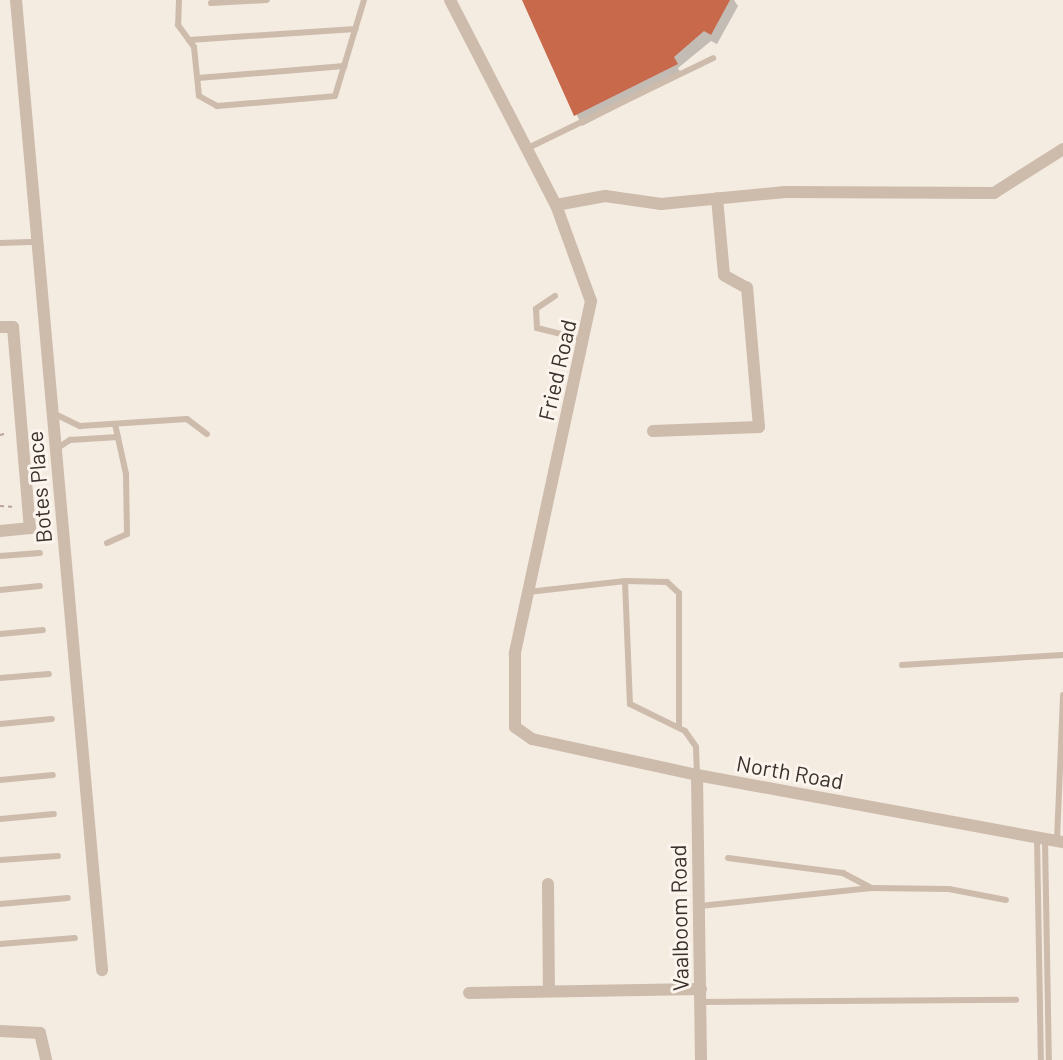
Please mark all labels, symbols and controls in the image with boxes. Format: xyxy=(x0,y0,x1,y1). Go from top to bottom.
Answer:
street label: Fried Road xyxy=(533,317,581,423)
street label: Botes Place xyxy=(21,430,57,544)
street label: North Road xyxy=(734,750,846,794)
street label: Vaalboom Road xyxy=(665,845,693,991)

